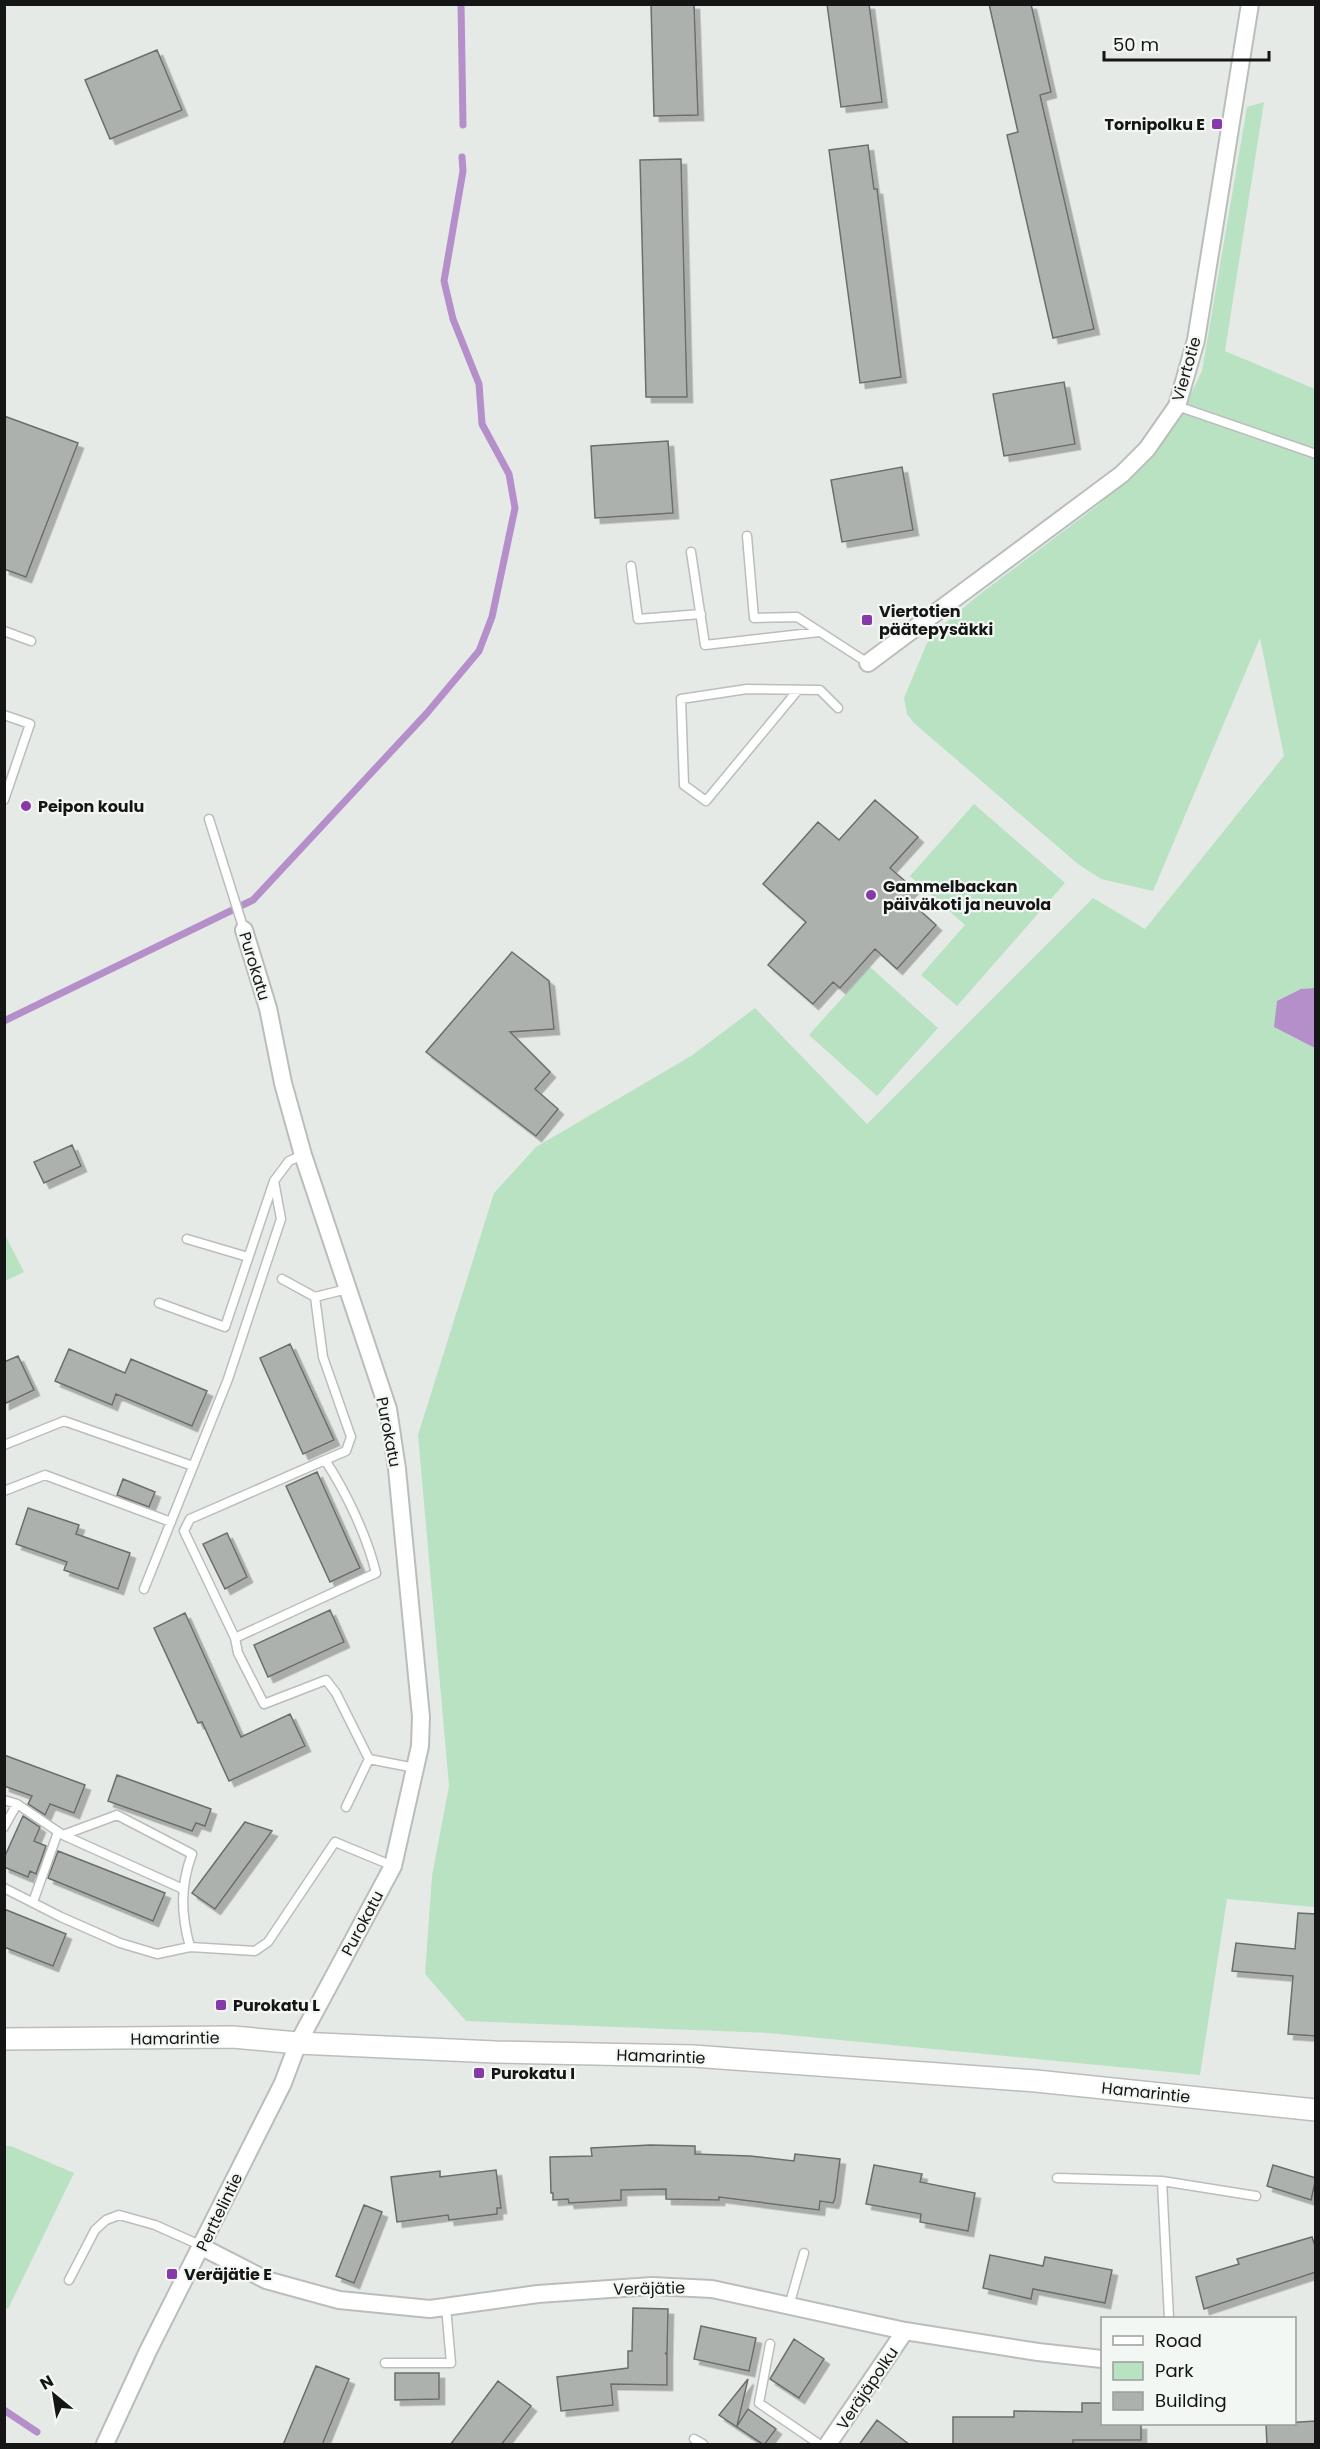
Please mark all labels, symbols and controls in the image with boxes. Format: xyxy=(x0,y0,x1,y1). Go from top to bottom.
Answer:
scale bar xyxy=(1104,24,1269,62)
text: 50 m xyxy=(1113,32,1159,57)
place label: Tornipolku E xyxy=(1105,113,1205,136)
marker: Tornipolku E xyxy=(1210,117,1224,131)
street label: Viertotie xyxy=(1166,334,1207,404)
place label: Viertotien päätepysäkki xyxy=(879,600,993,641)
marker: Viertotien päätepysäkki xyxy=(860,613,874,627)
place label: Peipon koulu xyxy=(38,795,144,818)
marker: Peipon koulu xyxy=(19,799,33,813)
place label: Gammelbackan päiväkoti ja neuvola xyxy=(883,875,1051,916)
marker: Gammelbackan päiväkoti ja neuvola xyxy=(864,888,878,902)
street label: Purokatu xyxy=(233,929,276,1003)
street label: Purokatu xyxy=(370,1395,407,1469)
street label: Purokatu xyxy=(336,1887,389,1960)
place label: Purokatu L xyxy=(233,1994,320,2017)
marker: Purokatu L xyxy=(214,1998,228,2012)
street label: Hamarintie xyxy=(130,2026,220,2051)
street label: Hamarintie xyxy=(616,2043,706,2070)
place label: Purokatu I xyxy=(491,2062,575,2085)
marker: Purokatu I xyxy=(472,2066,486,2080)
street label: Hamarintie xyxy=(1100,2076,1191,2109)
street label: Perttelintie xyxy=(191,2169,248,2255)
place label: Veräjätie E xyxy=(184,2263,272,2286)
marker: Veräjätie E xyxy=(165,2267,179,2281)
street label: Veräjätie xyxy=(613,2276,685,2301)
legend xyxy=(1101,2317,1296,2425)
text: Road xyxy=(1155,2328,1202,2353)
street label: Veräjäpolku xyxy=(831,2342,904,2434)
text: Park xyxy=(1155,2358,1194,2383)
north arrow xyxy=(24,2365,84,2425)
text: N xyxy=(36,2369,58,2395)
text: Building xyxy=(1155,2388,1227,2413)

